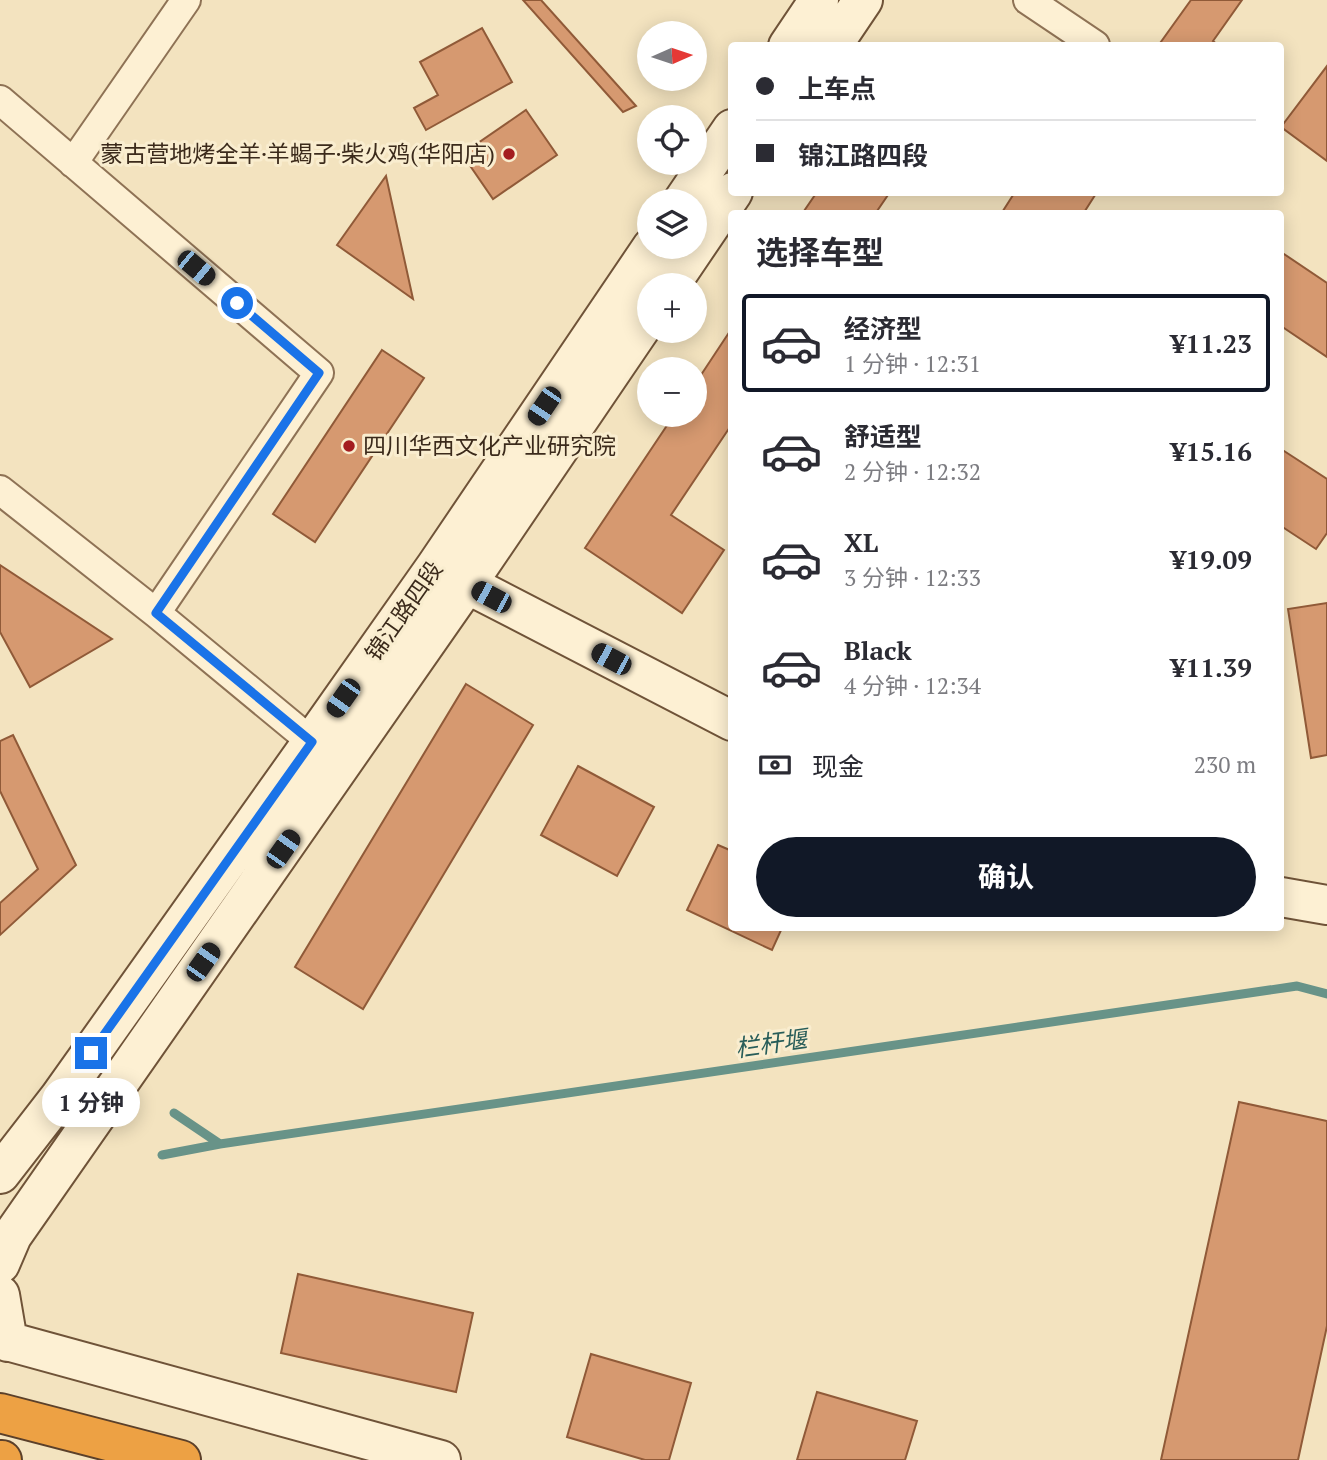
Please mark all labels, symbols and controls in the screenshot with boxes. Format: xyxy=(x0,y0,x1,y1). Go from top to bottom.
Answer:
north arrow xyxy=(637,21,707,91)
map controls xyxy=(637,21,707,427)
text: 上车点 xyxy=(798,71,876,105)
button: locate xyxy=(637,105,707,175)
place label: 蒙古营地烤全羊·羊蝎子·柴火鸡(华阳店) xyxy=(100,138,495,169)
text: 锦江路四段 xyxy=(798,138,928,172)
marker: 蒙古营地烤全羊·羊蝎子·柴火鸡(华阳店) xyxy=(501,146,517,162)
button: layers xyxy=(637,189,707,259)
text: 选择车型 xyxy=(756,231,884,273)
car xyxy=(174,246,219,290)
button: + xyxy=(637,273,707,343)
route start xyxy=(221,287,253,319)
text: 经济型 xyxy=(844,311,922,345)
icon: car xyxy=(760,312,823,375)
text: ¥11.23 xyxy=(1171,326,1252,360)
text: 1 分钟 · 12:31 xyxy=(844,348,981,379)
button: − xyxy=(637,357,707,427)
car xyxy=(524,383,565,429)
text: 舒适型 xyxy=(844,419,922,453)
icon: car xyxy=(760,420,823,483)
place label: 四川华西文化产业研究院 xyxy=(363,430,616,461)
text: ¥15.16 xyxy=(1171,434,1252,468)
marker: 四川华西文化产业研究院 xyxy=(341,438,357,454)
text: 2 分钟 · 12:32 xyxy=(844,456,981,487)
text: XL xyxy=(844,525,878,559)
icon: car xyxy=(760,528,823,591)
text: ¥19.09 xyxy=(1171,542,1252,576)
street label: 锦江路四段 xyxy=(358,555,449,667)
text: 3 分钟 · 12:33 xyxy=(844,562,981,593)
car xyxy=(468,578,515,616)
text: Black xyxy=(844,633,912,667)
icon: car xyxy=(760,636,823,699)
car xyxy=(588,640,635,678)
text: ¥11.39 xyxy=(1171,650,1252,684)
text: 4 分钟 · 12:34 xyxy=(844,670,981,701)
car xyxy=(323,675,364,721)
icon: cash xyxy=(756,746,794,784)
text: 现金 xyxy=(812,749,864,783)
text: 230 m xyxy=(1194,749,1256,780)
car xyxy=(263,826,304,872)
button: 确认 xyxy=(756,837,1256,917)
car xyxy=(183,939,224,985)
water label: 栏杆堰 xyxy=(733,1022,813,1064)
route end xyxy=(75,1037,107,1069)
callout: 1 分钟 xyxy=(42,1078,140,1126)
text: 1 分钟 xyxy=(58,1087,124,1118)

